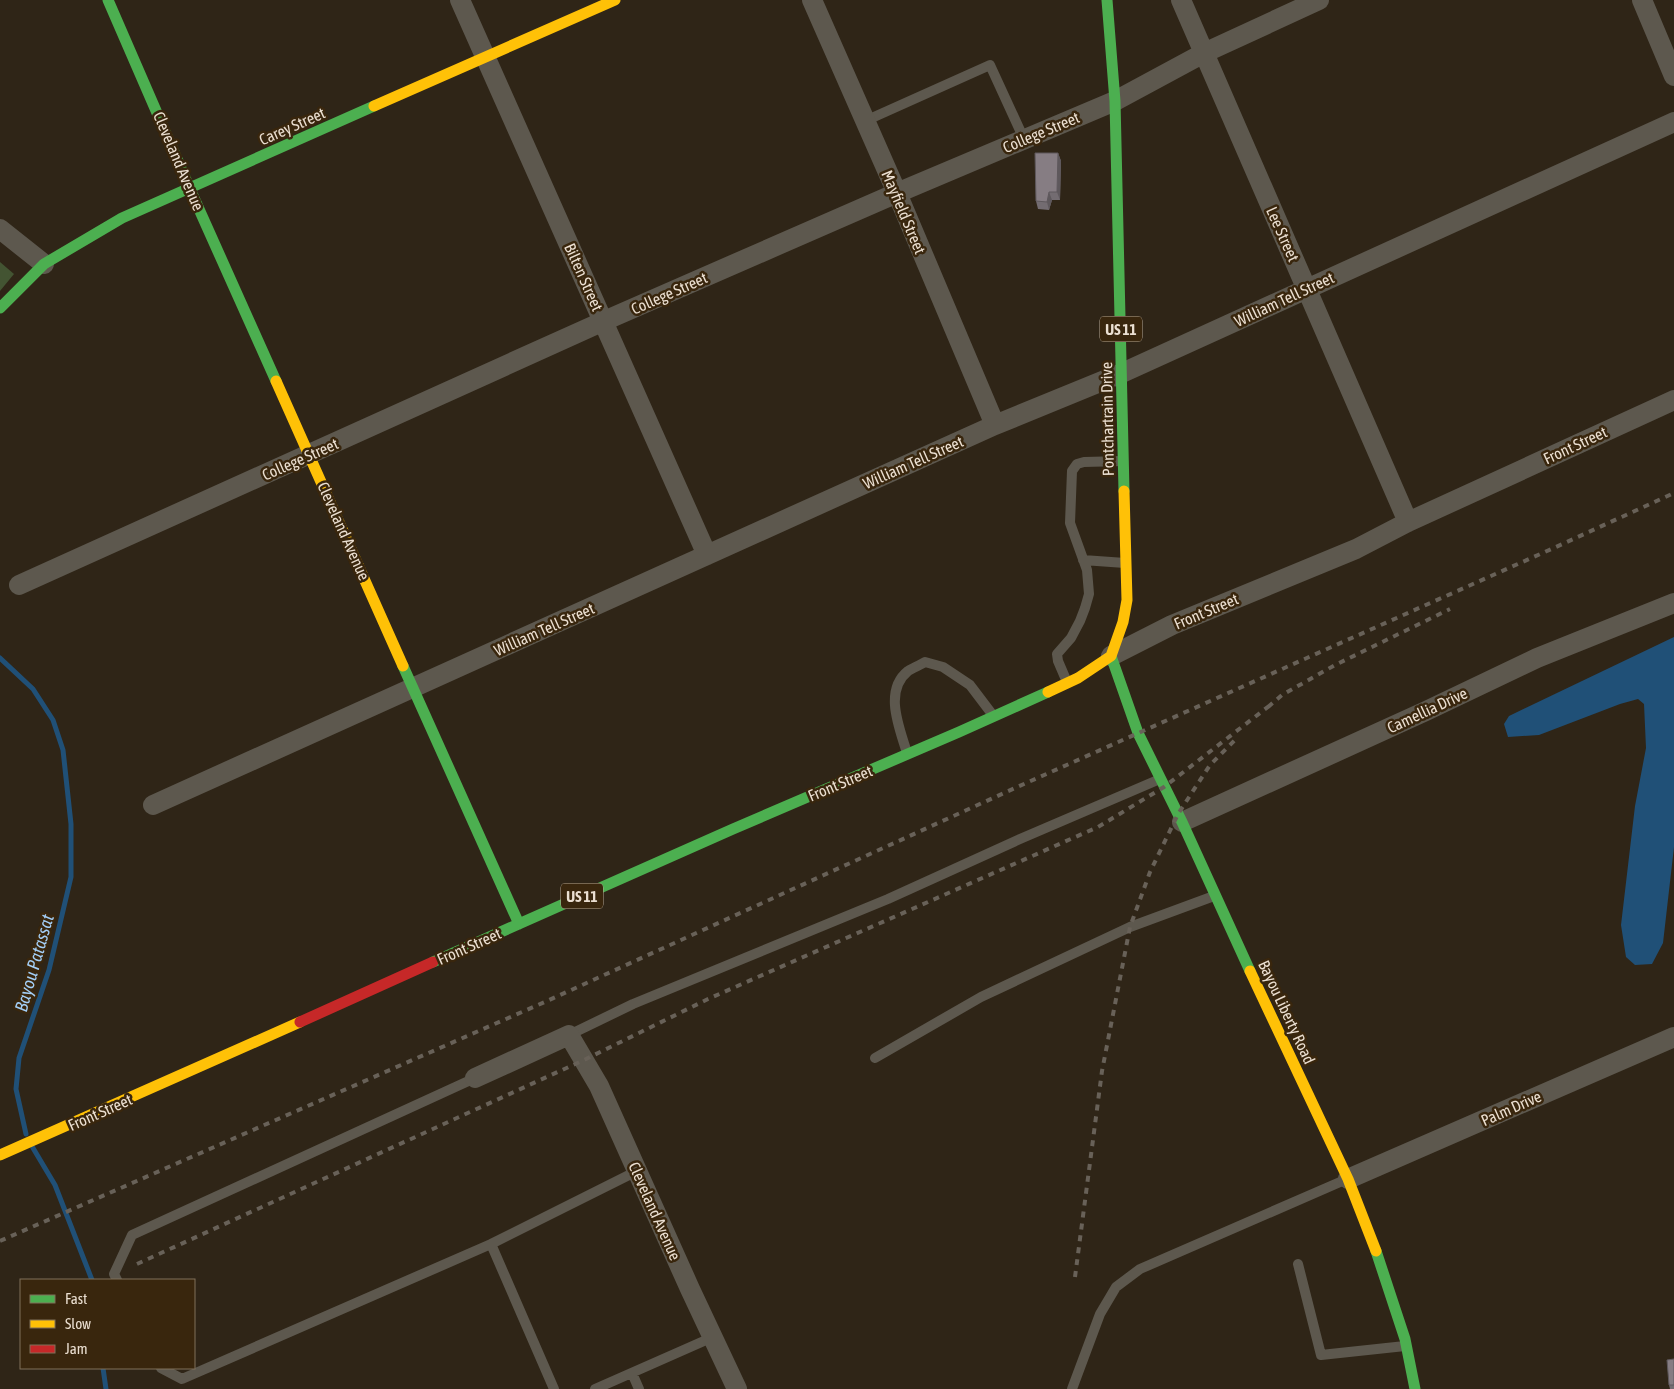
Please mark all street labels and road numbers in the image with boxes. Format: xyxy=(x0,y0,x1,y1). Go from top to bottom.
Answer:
street label: Carey Street xyxy=(256,103,329,149)
street label: College Street xyxy=(1000,108,1083,157)
street label: Cleveland Avenue xyxy=(150,109,208,213)
street label: Mayfield Street xyxy=(877,167,930,257)
street label: Lee Street xyxy=(1263,204,1303,264)
street label: Bilten Street xyxy=(561,240,607,314)
street label: College Street xyxy=(628,268,711,319)
street label: William Tell Street xyxy=(1231,268,1337,330)
road number: US 11 xyxy=(1100,316,1142,342)
street label: Pontchartrain Drive xyxy=(1097,362,1117,476)
street label: Front Street xyxy=(1540,422,1610,468)
street label: William Tell Street xyxy=(860,432,966,492)
street label: College Street xyxy=(259,434,342,485)
street label: Cleveland Avenue xyxy=(314,479,374,583)
street label: Front Street xyxy=(1171,589,1241,633)
street label: William Tell Street xyxy=(491,599,597,659)
street label: Camellia Drive xyxy=(1384,684,1470,736)
street label: Front Street xyxy=(805,761,875,805)
road number: US 11 xyxy=(561,884,603,908)
street label: Front Street xyxy=(434,924,504,968)
street label: Bayou Liberty Road xyxy=(1254,957,1319,1067)
street label: Palm Drive xyxy=(1478,1087,1544,1129)
street label: Front Street xyxy=(65,1090,135,1134)
street label: Cleveland Avenue xyxy=(625,1159,685,1263)

